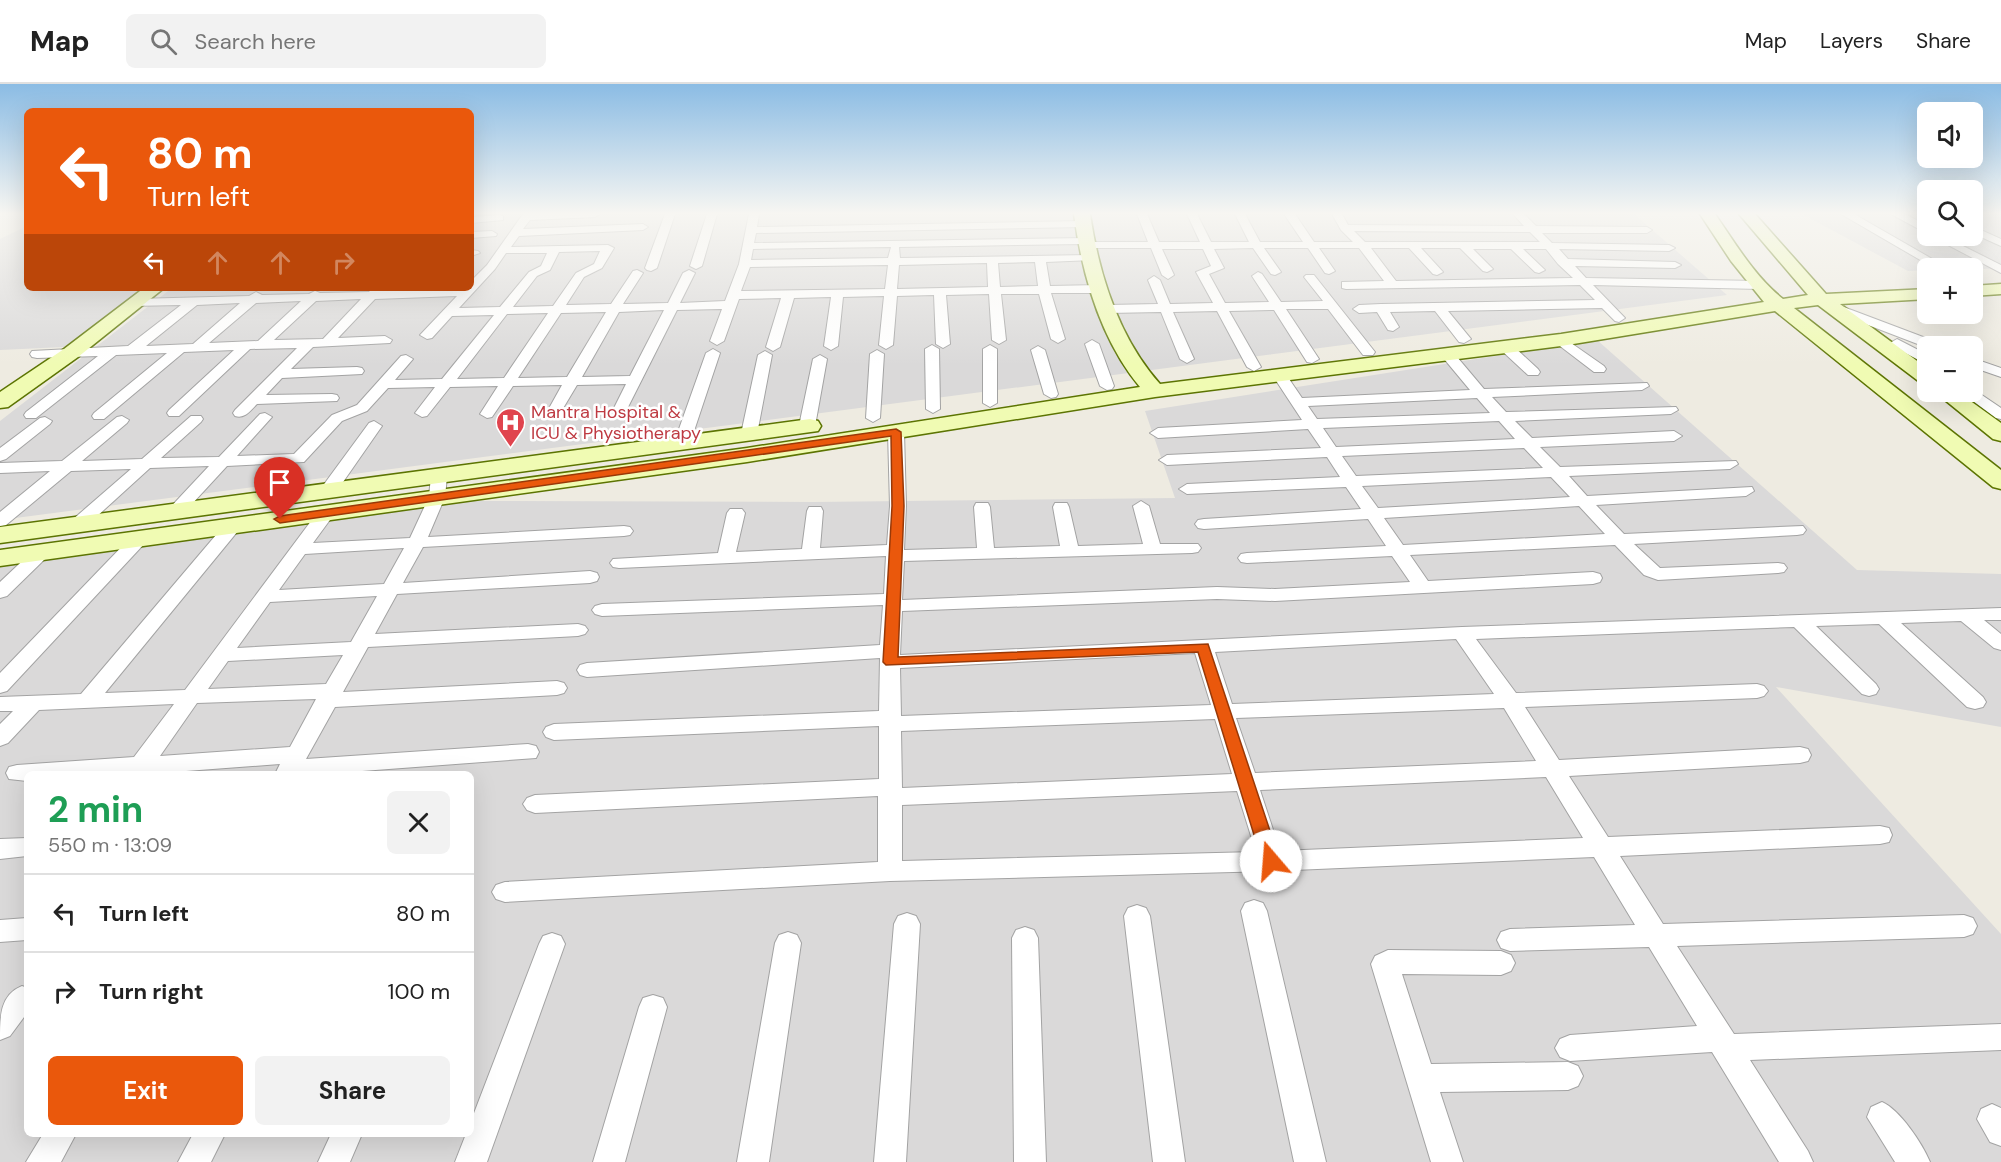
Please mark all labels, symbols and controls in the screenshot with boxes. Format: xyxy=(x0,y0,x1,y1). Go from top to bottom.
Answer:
search box xyxy=(126,14,546,68)
text: Map xyxy=(30,23,90,60)
icon: search xyxy=(147,25,180,58)
text: Search here xyxy=(195,27,316,56)
text: Map xyxy=(1745,27,1787,55)
text: Layers xyxy=(1820,27,1883,55)
text: Share xyxy=(1916,27,1971,55)
map controls xyxy=(1917,102,1983,402)
button: sound xyxy=(1917,102,1983,168)
text: 80 m xyxy=(147,126,253,181)
icon: left xyxy=(48,132,126,210)
text: Turn left xyxy=(147,179,250,214)
button: search xyxy=(1917,180,1983,246)
icon: left xyxy=(138,246,171,279)
icon: ahead xyxy=(201,246,234,279)
icon: ahead xyxy=(264,246,297,279)
icon: right xyxy=(327,246,360,279)
button: + xyxy=(1917,258,1983,324)
button: − xyxy=(1917,336,1983,402)
place label: Mantra Hospital & ICU & Physiotherapy xyxy=(531,400,701,445)
hospital icon: Mantra Hospital & ICU & Physiotherapy xyxy=(494,406,526,448)
pin xyxy=(254,457,305,519)
icon: arrive xyxy=(263,466,296,499)
text: 2 min xyxy=(48,786,143,833)
button: close xyxy=(387,791,450,854)
position arrow xyxy=(1239,829,1303,893)
text: 550 m · 13:09 xyxy=(48,832,172,858)
icon: left xyxy=(48,897,81,930)
text: Turn left xyxy=(99,899,189,928)
text: 80 m xyxy=(396,899,450,928)
icon: right xyxy=(48,975,81,1008)
text: Turn right xyxy=(99,977,204,1006)
text: 100 m xyxy=(388,977,450,1006)
button: Exit xyxy=(48,1056,243,1125)
button: Share xyxy=(255,1056,450,1125)

